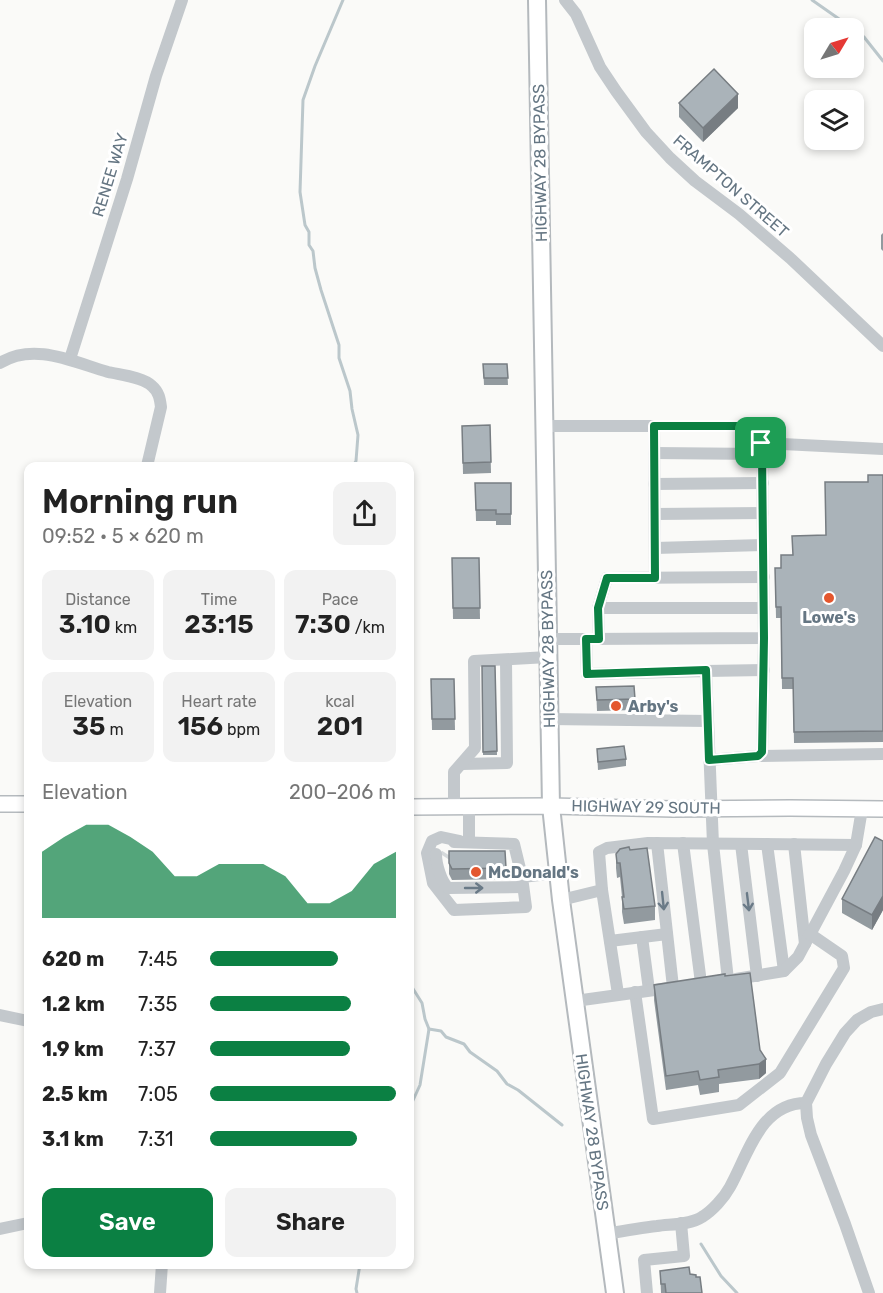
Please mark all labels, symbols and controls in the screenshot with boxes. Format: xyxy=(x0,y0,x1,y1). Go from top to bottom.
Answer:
north arrow xyxy=(804,18,864,78)
map controls xyxy=(804,18,864,150)
street label: HIGHWAY 28 BYPASS xyxy=(529,84,551,242)
button: layers xyxy=(804,90,864,150)
street label: RENEE WAY xyxy=(88,131,132,219)
street label: FRAMPTON STREET xyxy=(669,131,793,241)
pin xyxy=(735,417,786,468)
icon: arrive xyxy=(744,426,777,459)
text: Morning run xyxy=(42,482,238,521)
button: share xyxy=(333,482,396,545)
text: 09:52 · 5 × 620 m xyxy=(42,524,204,548)
street label: HIGHWAY 28 BYPASS xyxy=(537,570,559,728)
text: Distance xyxy=(65,590,131,609)
text: Time xyxy=(201,590,237,609)
text: Pace xyxy=(322,590,358,609)
marker: Lowe's xyxy=(822,591,836,605)
place label: Lowe's xyxy=(802,608,856,627)
text: 3.10 xyxy=(59,609,111,640)
text: 23:15 xyxy=(184,609,254,640)
text: 7:30 xyxy=(295,609,351,640)
text: km xyxy=(111,618,137,637)
text: /km xyxy=(351,618,385,637)
text: Elevation xyxy=(64,692,132,711)
text: Heart rate xyxy=(181,692,257,711)
text: kcal xyxy=(325,692,355,711)
place label: Arby's xyxy=(628,697,679,716)
marker: Arby's xyxy=(609,699,623,713)
text: 35 xyxy=(72,711,106,742)
text: 156 xyxy=(178,711,223,742)
text: 201 xyxy=(317,711,363,742)
text: m xyxy=(106,720,124,739)
text: bpm xyxy=(223,720,260,739)
text: Elevation xyxy=(42,780,128,804)
text: 200–206 m xyxy=(289,780,396,804)
street label: HIGHWAY 29 SOUTH xyxy=(571,796,721,818)
place label: McDonald's xyxy=(488,863,579,882)
marker: McDonald's xyxy=(469,865,483,879)
one-way arrow xyxy=(464,882,484,894)
one-way arrow xyxy=(658,891,669,911)
one-way arrow xyxy=(743,891,754,911)
text: 620 m xyxy=(42,947,104,971)
text: 7:45 xyxy=(138,947,178,971)
text: 1.2 km xyxy=(42,992,105,1016)
text: 7:35 xyxy=(138,992,177,1016)
text: 1.9 km xyxy=(42,1037,104,1061)
text: 7:37 xyxy=(138,1037,176,1061)
street label: HIGHWAY 28 BYPASS xyxy=(572,1052,612,1212)
text: 2.5 km xyxy=(42,1082,108,1106)
text: 7:05 xyxy=(138,1082,178,1106)
text: 3.1 km xyxy=(42,1127,104,1151)
text: 7:31 xyxy=(138,1127,174,1151)
button: Save xyxy=(42,1188,213,1257)
button: Share xyxy=(225,1188,396,1257)

